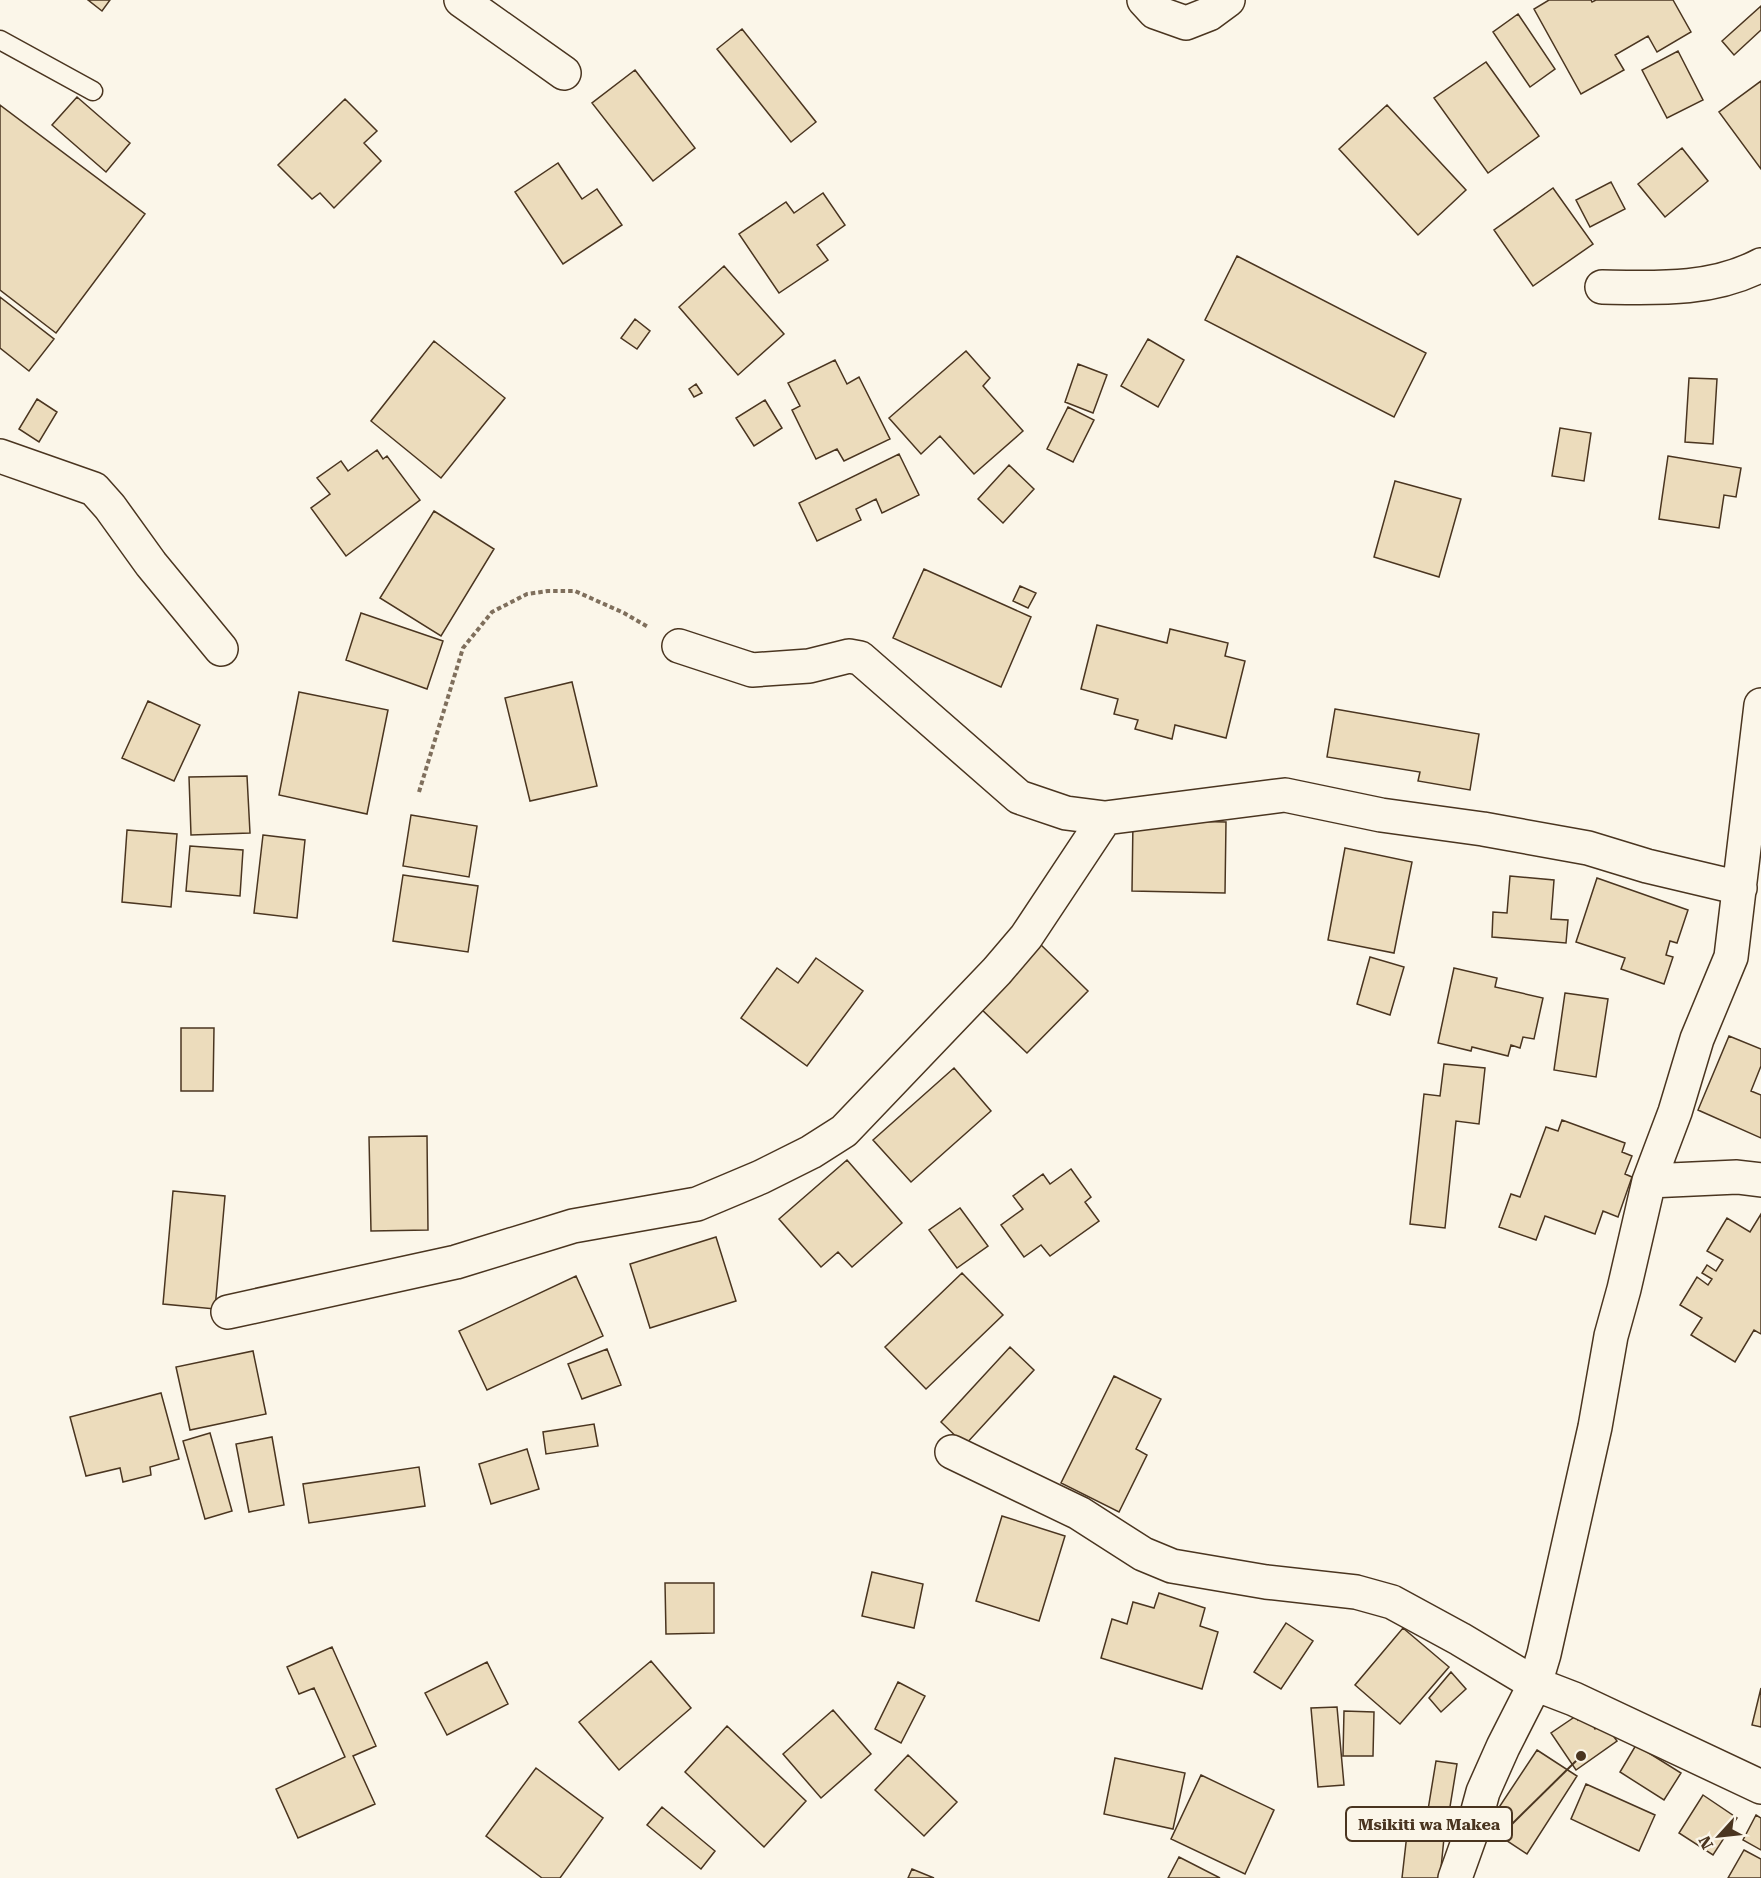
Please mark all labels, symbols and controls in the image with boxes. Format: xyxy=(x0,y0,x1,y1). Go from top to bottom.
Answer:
north arrow xyxy=(1689,1806,1749,1866)
callout: Msikiti wa Makea xyxy=(1346,1807,1512,1841)
text: Msikiti wa Makea xyxy=(1358,1815,1501,1834)
text: N xyxy=(1695,1833,1717,1852)

